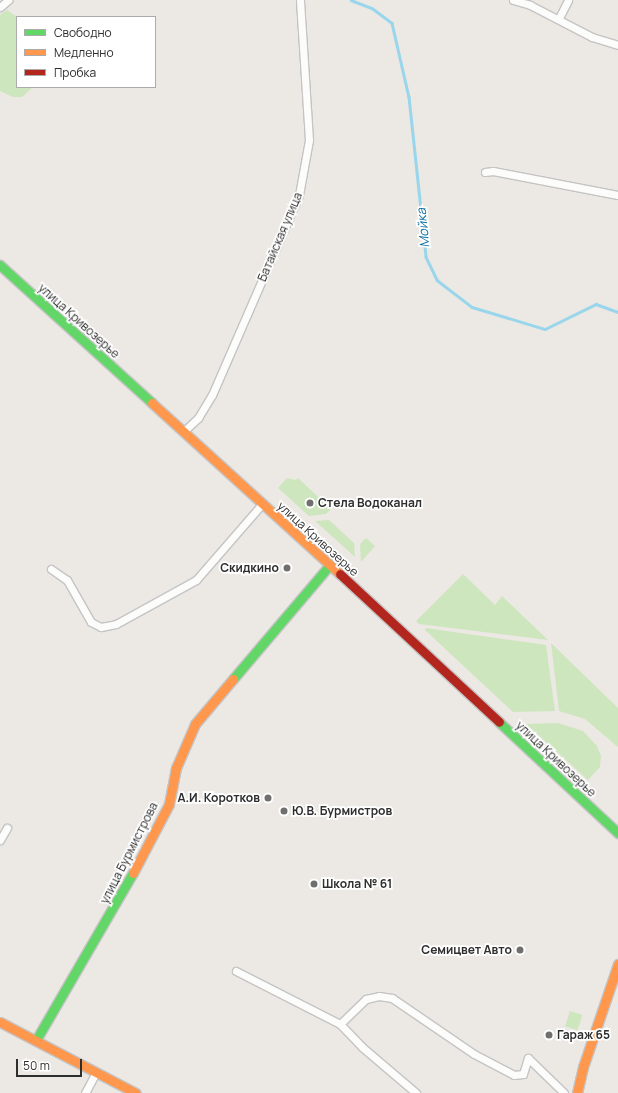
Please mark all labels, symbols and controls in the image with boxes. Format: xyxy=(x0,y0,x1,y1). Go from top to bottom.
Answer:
legend xyxy=(16,16,156,88)
text: Свободно xyxy=(54,24,112,41)
text: Медленно xyxy=(54,44,114,61)
text: Пробка xyxy=(54,64,96,81)
street label: Батайская улица xyxy=(255,190,305,284)
water label: Мойка xyxy=(413,207,433,249)
street label: улица Кривозерье xyxy=(35,281,123,361)
place label: Стела Водоканал xyxy=(318,496,422,510)
marker: Стела Водоканал xyxy=(305,498,315,508)
street label: улица Кривозерье xyxy=(274,499,362,579)
place label: Скидкино xyxy=(220,561,279,575)
marker: Скидкино xyxy=(282,563,292,573)
street label: улица Кривозерье xyxy=(513,718,599,800)
place label: А.И. Коротков xyxy=(177,791,260,805)
marker: А.И. Коротков xyxy=(263,793,273,803)
street label: улица Бурмистрова xyxy=(97,800,161,906)
place label: Ю.В. Бурмистров xyxy=(292,804,392,818)
marker: Ю.В. Бурмистров xyxy=(279,806,289,816)
place label: Школа № 61 xyxy=(322,877,392,891)
marker: Школа № 61 xyxy=(309,879,319,889)
place label: Семицвет Авто xyxy=(421,943,512,957)
marker: Семицвет Авто xyxy=(515,945,525,955)
place label: Гараж 65 xyxy=(557,1028,610,1042)
marker: Гараж 65 xyxy=(544,1030,554,1040)
scale bar xyxy=(18,1051,84,1077)
text: 50 m xyxy=(23,1057,50,1074)

